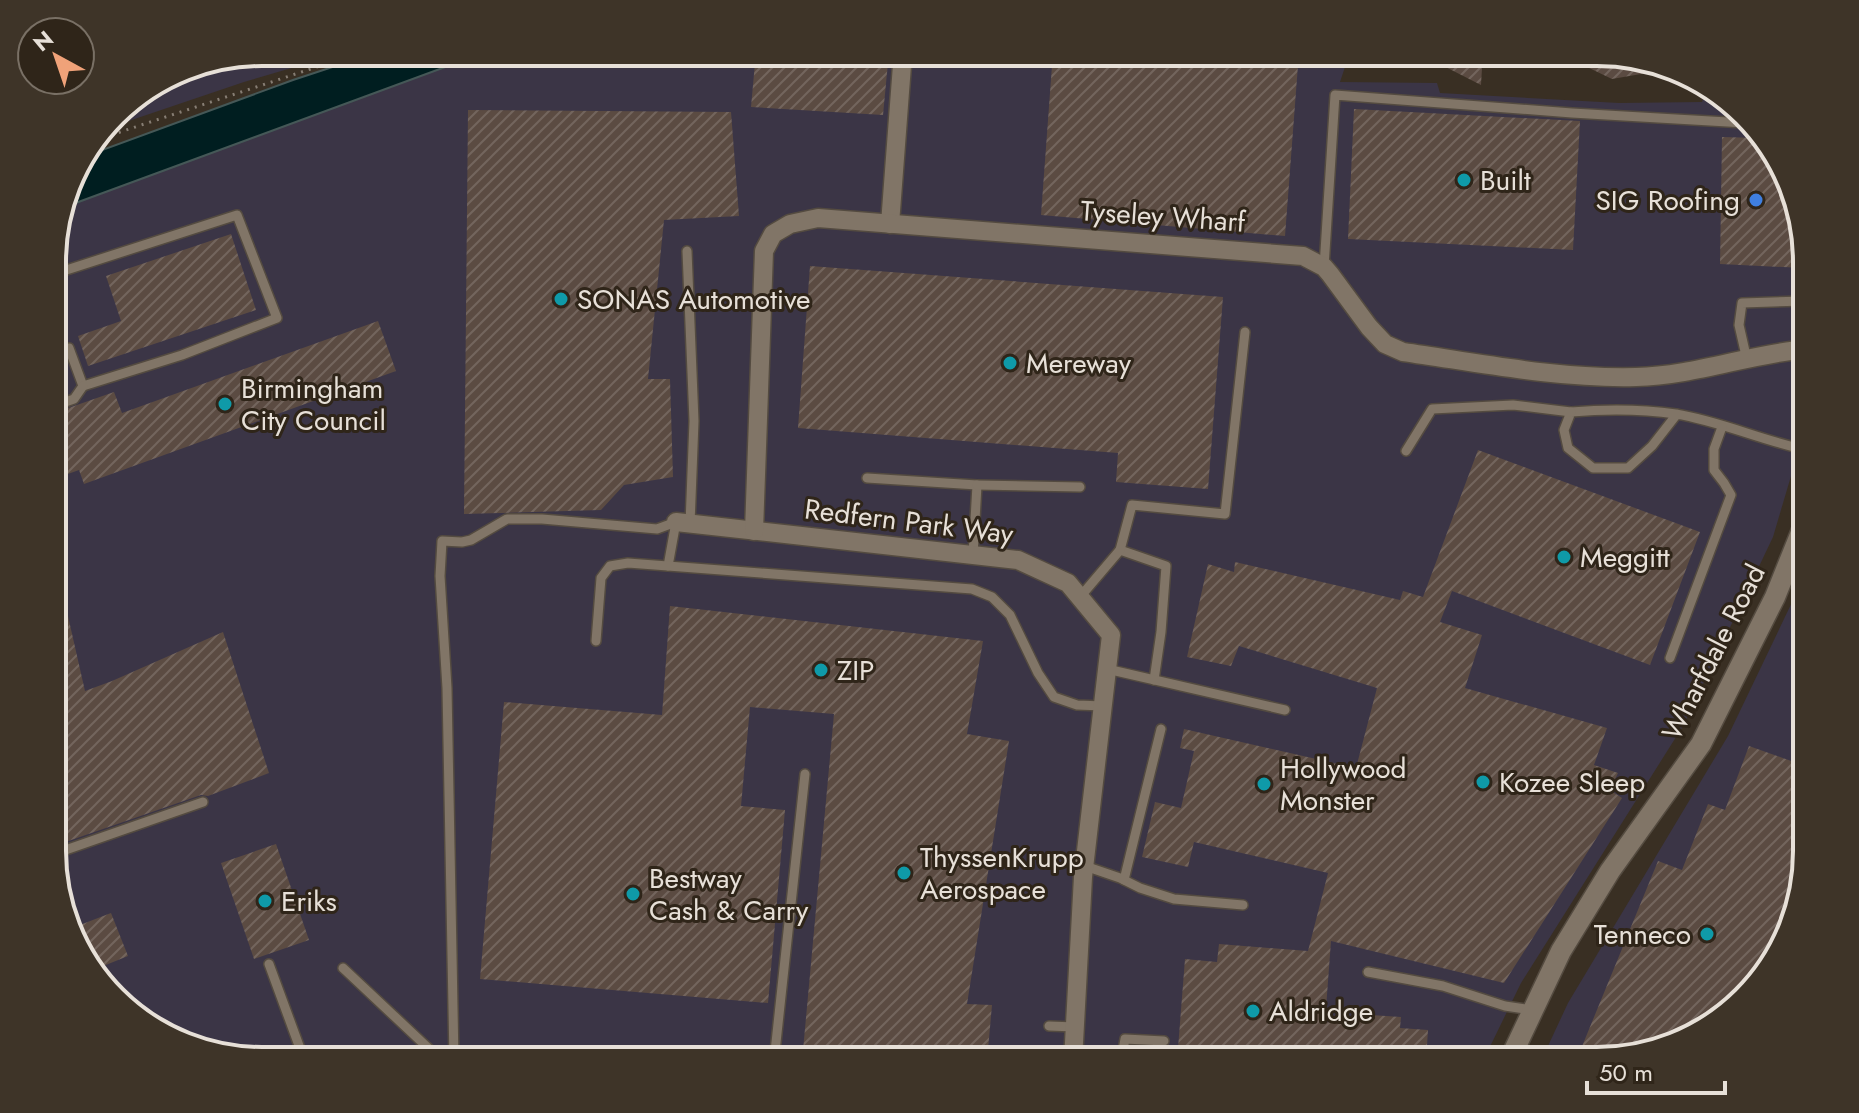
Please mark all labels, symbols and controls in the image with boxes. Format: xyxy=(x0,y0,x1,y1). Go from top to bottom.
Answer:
north arrow xyxy=(16,16,96,96)
text: N xyxy=(26,23,60,59)
place label: Built xyxy=(1480,160,1531,201)
marker: Built xyxy=(1455,171,1473,189)
place label: SIG Roofing xyxy=(1595,180,1740,221)
street label: Tyseley Wharf xyxy=(1079,190,1248,243)
marker: SIG Roofing xyxy=(1747,191,1765,209)
place label: SONAS Automotive xyxy=(577,279,810,320)
marker: SONAS Automotive xyxy=(552,290,570,308)
place label: Mereway xyxy=(1026,343,1132,384)
marker: Mereway xyxy=(1001,354,1019,372)
place label: Birmingham City Council xyxy=(241,368,386,441)
marker: Birmingham City Council xyxy=(216,395,234,413)
street label: Redfern Park Way xyxy=(802,488,1016,555)
place label: Meggitt xyxy=(1580,537,1670,578)
marker: Meggitt xyxy=(1555,548,1573,566)
street label: Wharfdale Road xyxy=(1651,557,1775,747)
place label: ZIP xyxy=(837,650,874,691)
marker: ZIP xyxy=(812,661,830,679)
place label: Hollywood Monster xyxy=(1280,748,1407,821)
place label: Kozee Sleep xyxy=(1499,762,1645,803)
marker: Kozee Sleep xyxy=(1474,773,1492,791)
marker: Hollywood Monster xyxy=(1255,775,1273,793)
place label: ThyssenKrupp Aerospace xyxy=(920,837,1084,910)
place label: Bestway Cash & Carry xyxy=(649,858,809,931)
marker: ThyssenKrupp Aerospace xyxy=(895,864,913,882)
place label: Eriks xyxy=(281,881,337,922)
marker: Bestway Cash & Carry xyxy=(624,885,642,903)
marker: Eriks xyxy=(256,892,274,910)
place label: Tenneco xyxy=(1594,914,1691,955)
marker: Tenneco xyxy=(1698,925,1716,943)
place label: Aldridge xyxy=(1269,991,1373,1032)
marker: Aldridge xyxy=(1244,1002,1262,1020)
scale bar xyxy=(1587,1045,1725,1095)
text: 50 m xyxy=(1599,1055,1653,1090)

